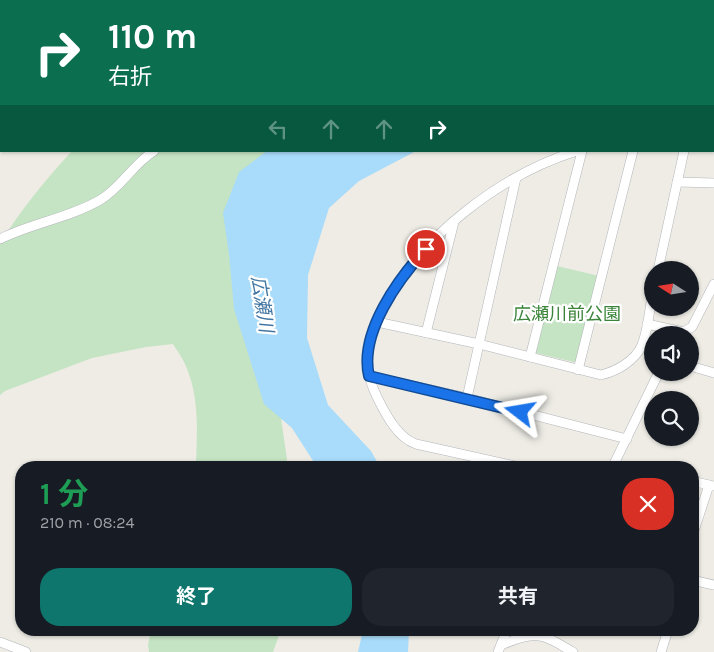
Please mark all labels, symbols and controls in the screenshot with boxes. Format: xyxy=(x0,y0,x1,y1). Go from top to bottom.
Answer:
text: 110 m xyxy=(108,16,197,57)
icon: right xyxy=(25,20,90,85)
text: 右折 xyxy=(108,64,152,90)
icon: left xyxy=(264,115,292,143)
icon: ahead xyxy=(317,115,345,143)
icon: ahead xyxy=(370,115,398,143)
icon: right xyxy=(423,115,451,143)
pin xyxy=(405,228,447,270)
icon: arrive xyxy=(412,235,440,263)
north arrow xyxy=(644,261,699,316)
map controls xyxy=(644,261,699,446)
water label: 広瀬川 xyxy=(247,274,278,336)
park label: 広瀬川前公園 xyxy=(513,303,621,325)
button: sound xyxy=(644,326,699,381)
position arrow xyxy=(493,385,545,437)
button: search xyxy=(644,391,699,446)
text: 1 分 xyxy=(40,476,88,512)
button: close xyxy=(622,478,674,530)
text: 210 m · 08:24 xyxy=(40,513,135,532)
button: 終了 xyxy=(40,568,352,626)
button: 共有 xyxy=(362,568,674,626)

